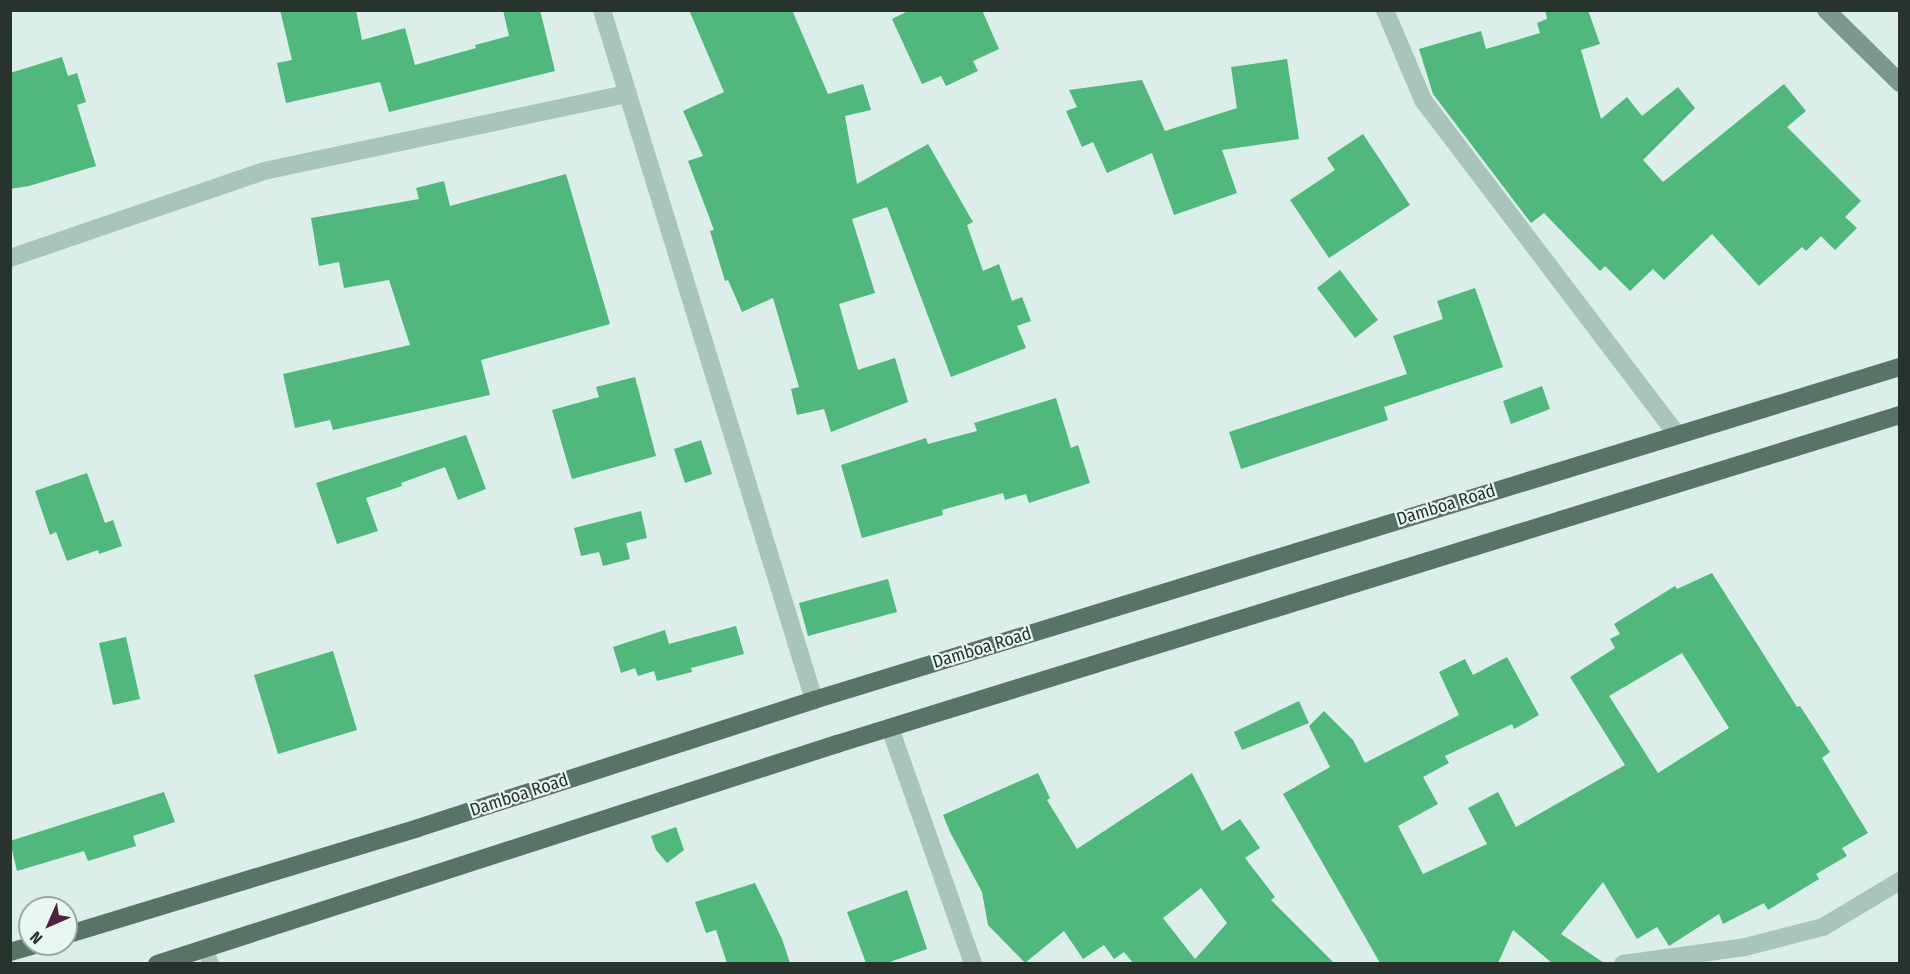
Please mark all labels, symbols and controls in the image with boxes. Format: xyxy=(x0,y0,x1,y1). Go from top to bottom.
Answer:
street label: Damboa Road xyxy=(1394,480,1498,530)
street label: Damboa Road xyxy=(930,623,1034,673)
street label: Damboa Road xyxy=(467,769,571,821)
north arrow xyxy=(18,896,78,956)
text: N xyxy=(26,928,46,948)

